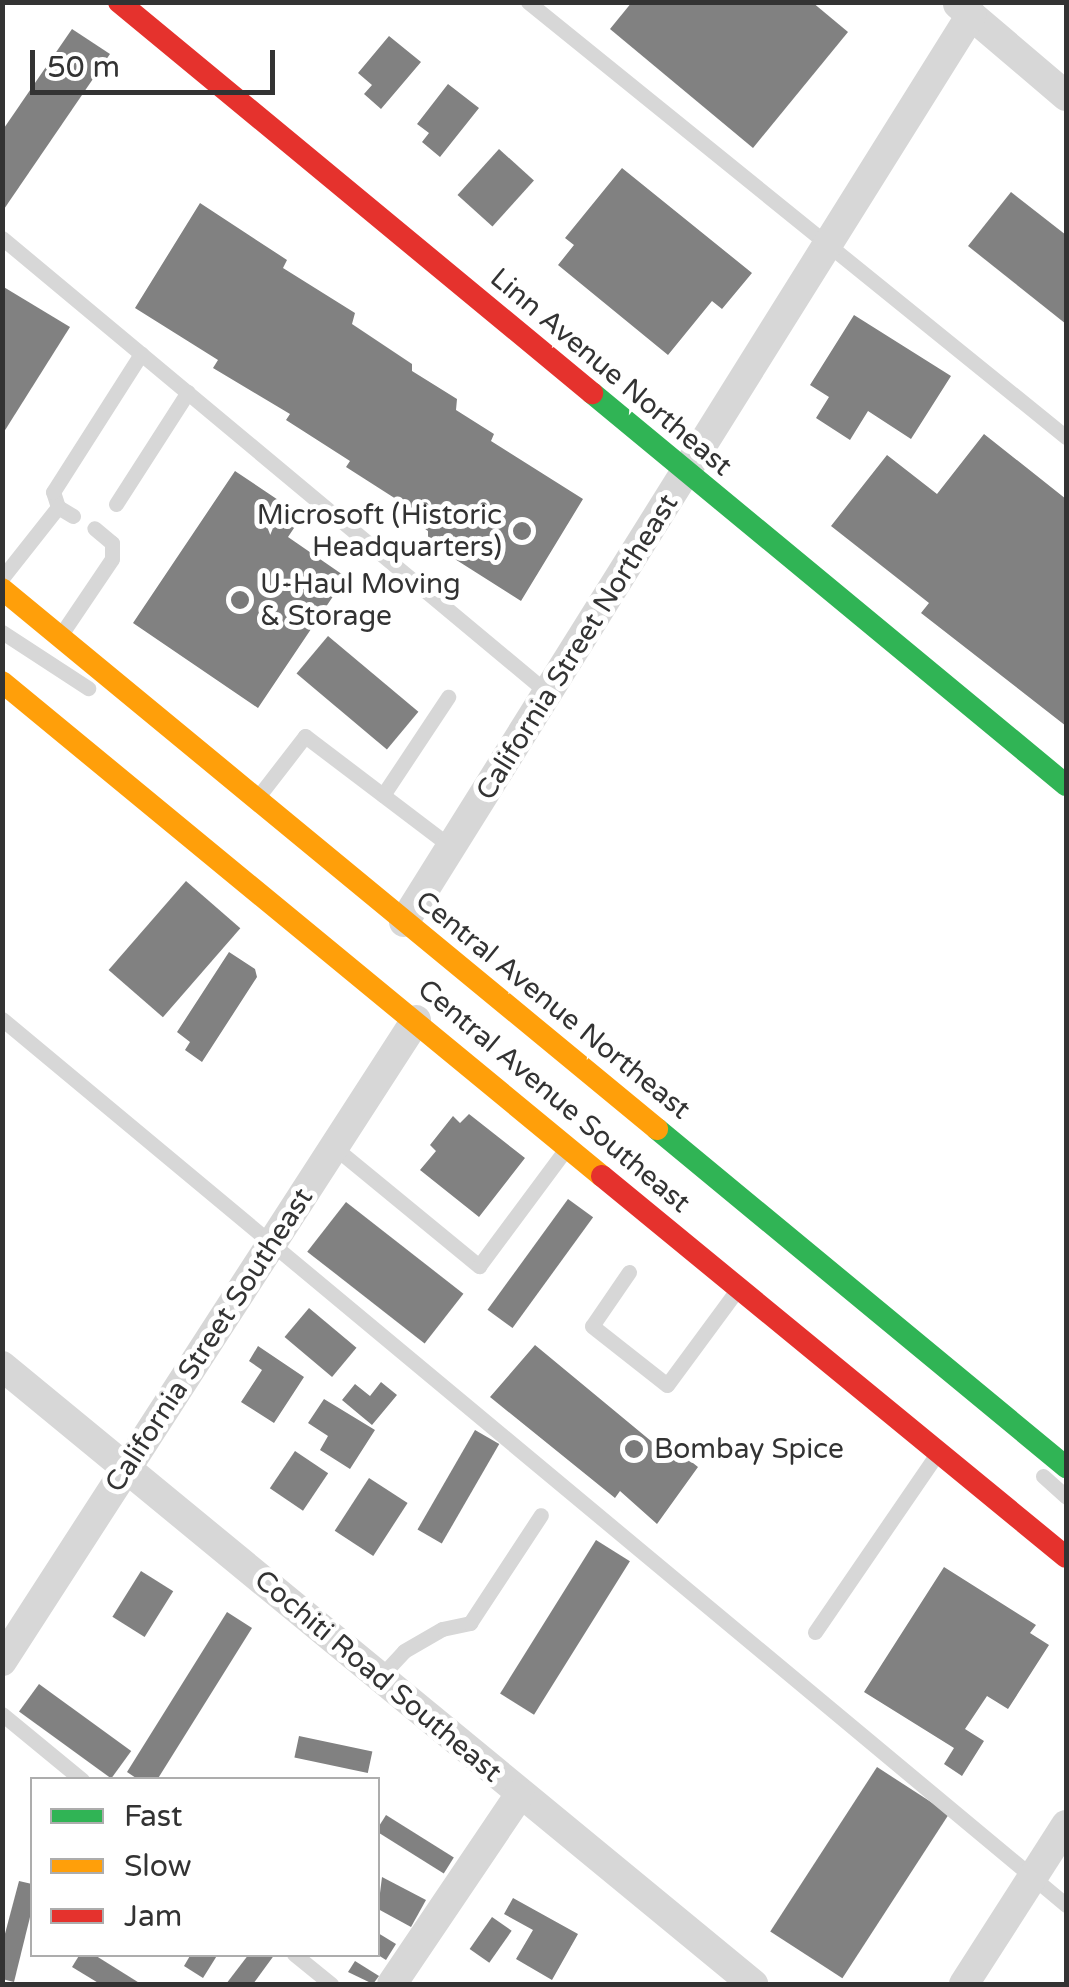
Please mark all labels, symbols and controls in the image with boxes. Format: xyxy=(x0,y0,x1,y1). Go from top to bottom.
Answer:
scale bar xyxy=(35,30,280,92)
text: 50 m xyxy=(47,49,120,86)
street label: Linn Avenue Northeast xyxy=(483,261,739,483)
street label: California Street Northeast xyxy=(469,488,685,806)
place label: Microsoft (Historic Headquarters) xyxy=(257,498,502,564)
marker: Microsoft (Historic Headquarters) xyxy=(511,520,533,542)
place label: U-Haul Moving & Storage xyxy=(260,567,461,633)
marker: U-Haul Moving & Storage xyxy=(229,589,251,611)
street label: Central Avenue Northeast xyxy=(409,884,697,1126)
street label: Central Avenue Southeast xyxy=(411,972,697,1220)
street label: California Street Southeast xyxy=(98,1182,320,1498)
place label: Bombay Spice xyxy=(654,1432,844,1466)
marker: Bombay Spice xyxy=(623,1438,645,1460)
street label: Cochiti Road Southeast xyxy=(248,1563,508,1789)
legend xyxy=(30,1777,380,1957)
text: Fast xyxy=(124,1798,183,1835)
text: Slow xyxy=(124,1848,192,1885)
text: Jam xyxy=(124,1898,182,1935)

